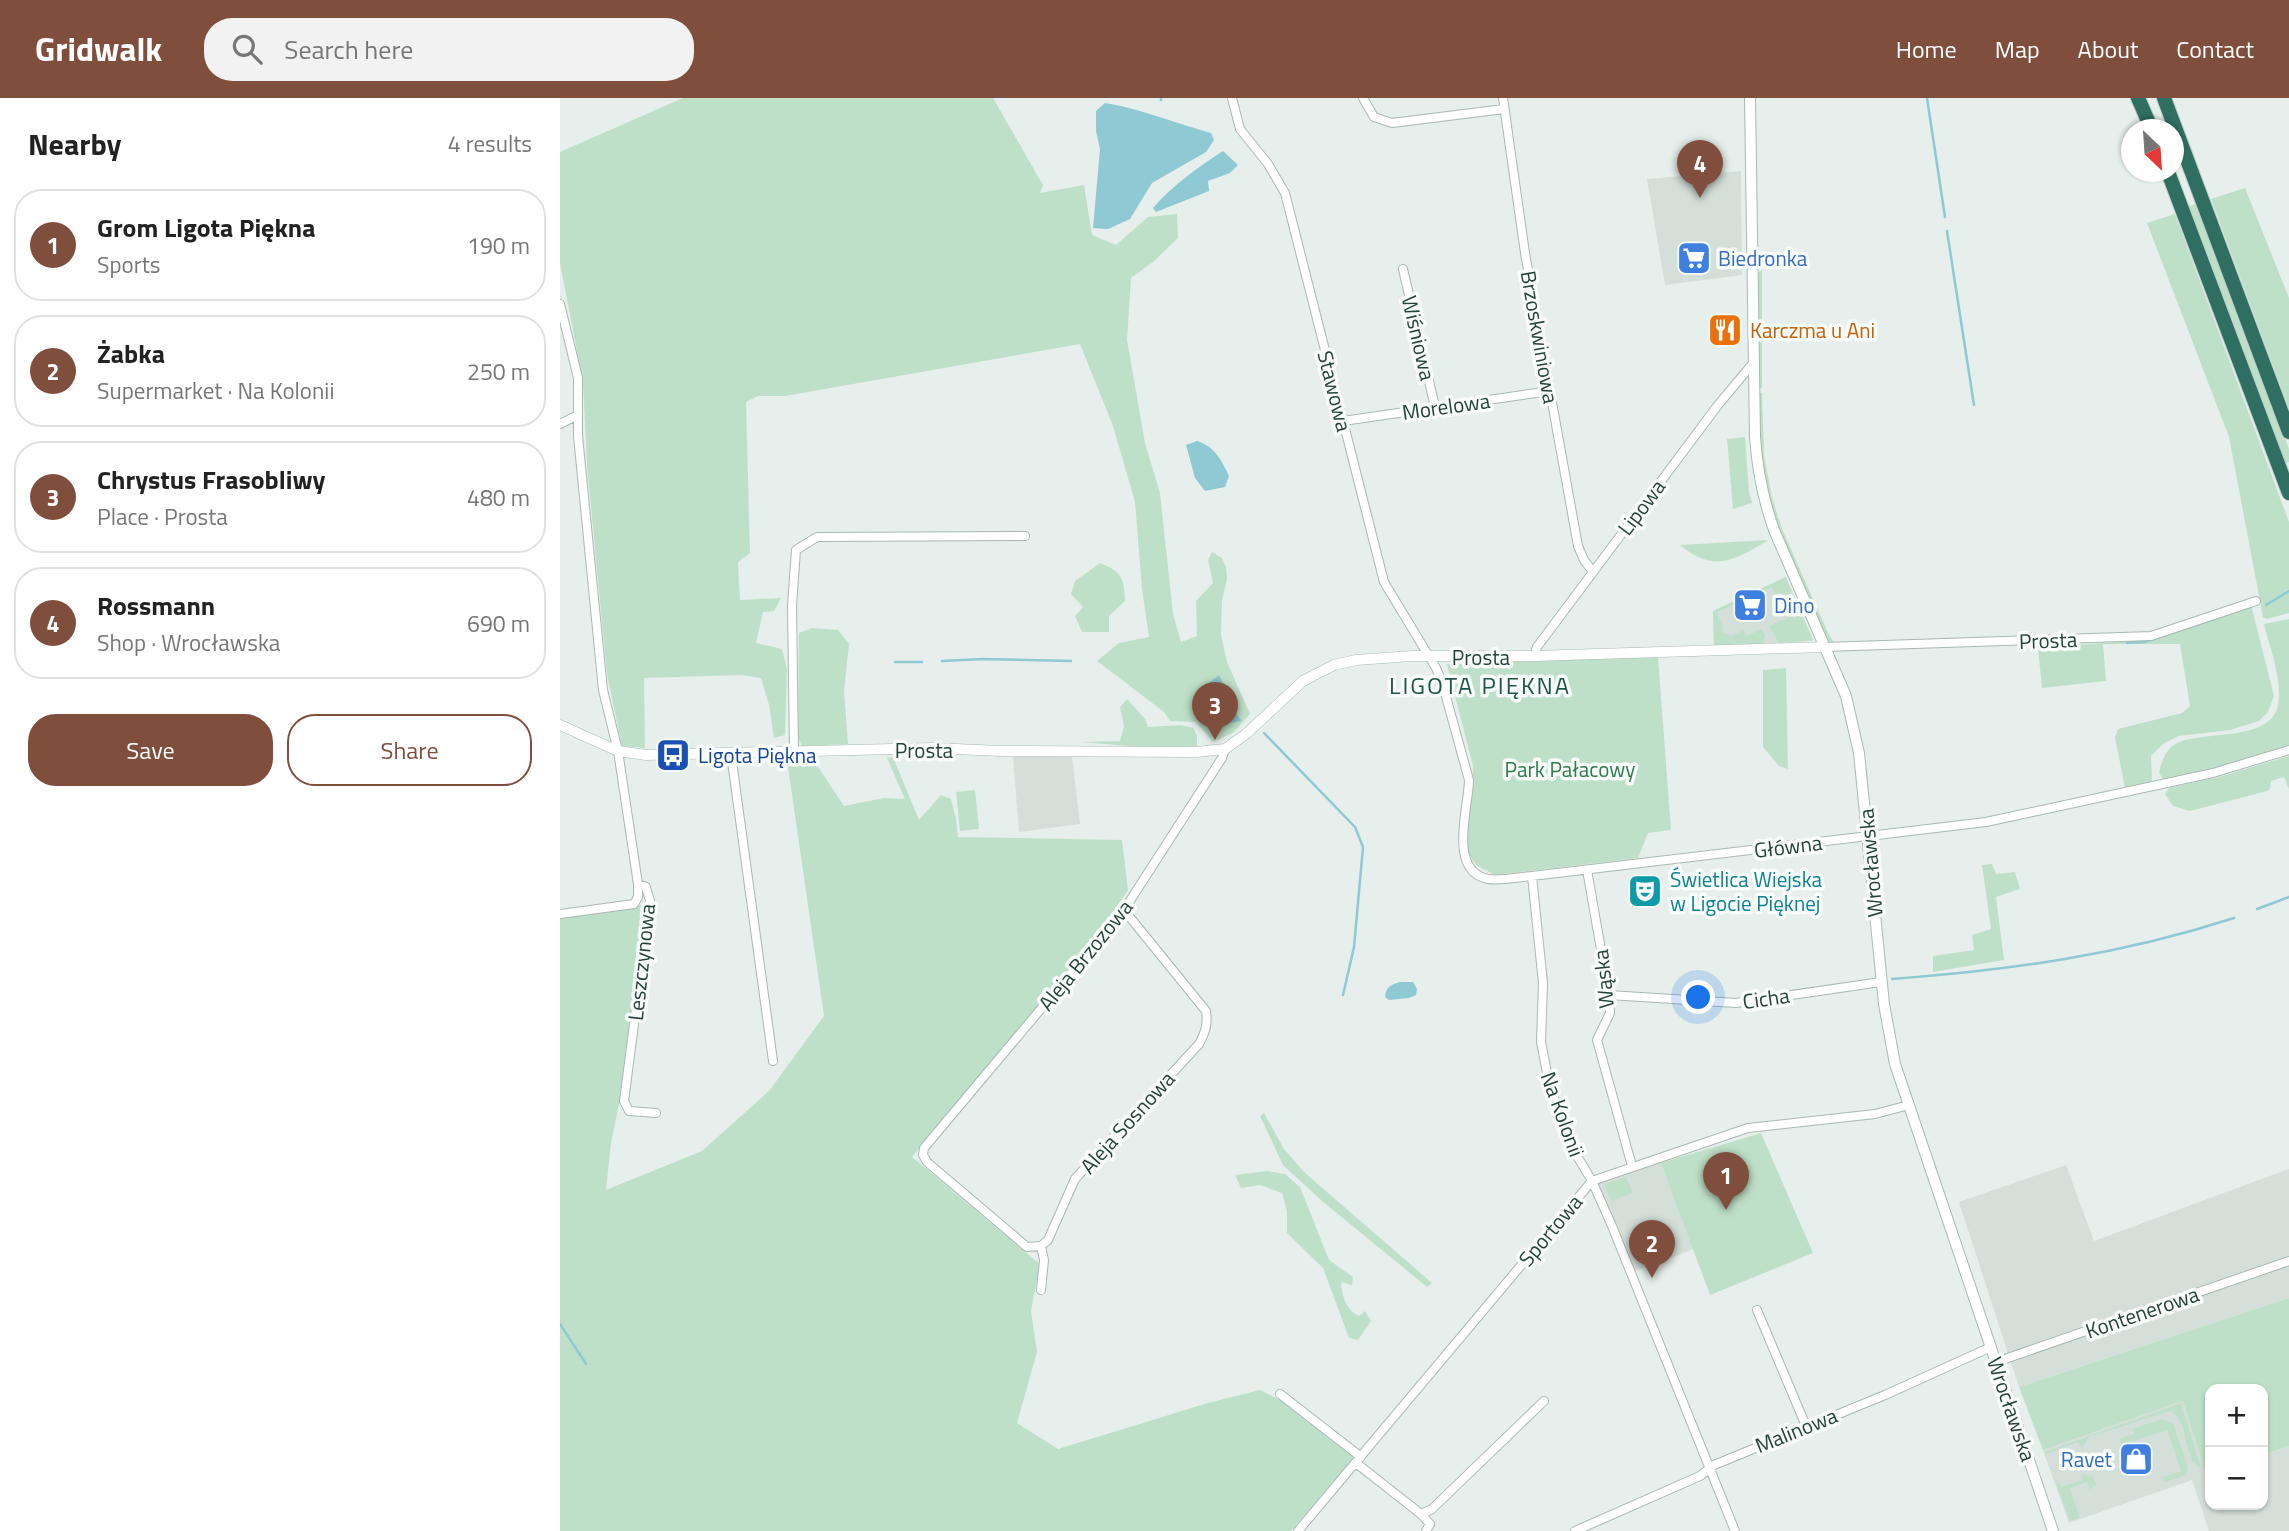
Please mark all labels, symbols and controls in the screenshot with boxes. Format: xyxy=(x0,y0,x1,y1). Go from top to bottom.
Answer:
search box xyxy=(204,18,694,81)
text: Gridwalk xyxy=(35,24,162,74)
icon: search xyxy=(228,30,266,68)
text: Search here xyxy=(284,30,413,69)
text: Home xyxy=(1896,31,1957,67)
text: Map xyxy=(1995,31,2040,67)
text: About xyxy=(2078,31,2138,67)
text: Contact xyxy=(2176,31,2254,67)
north arrow xyxy=(2121,119,2184,182)
text: Nearby xyxy=(28,121,121,167)
text: 4 results xyxy=(448,126,532,161)
pin: 4 xyxy=(1677,140,1723,198)
text: Grom Ligota Piękna xyxy=(97,208,315,247)
text: 1 xyxy=(47,228,59,263)
text: 190 m xyxy=(467,228,530,263)
supermarket icon: Biedronka xyxy=(1675,239,1713,277)
place label: Biedronka xyxy=(1718,242,1808,274)
text: Sports xyxy=(97,247,160,282)
street label: Brzoskwiniowa xyxy=(1513,268,1568,406)
street label: Wiśniowa xyxy=(1394,292,1444,384)
restaurant icon: Karczma u Ani xyxy=(1706,311,1744,349)
place label: Karczma u Ani xyxy=(1750,314,1875,346)
text: Żabka xyxy=(97,334,165,373)
street label: Stawowa xyxy=(1310,347,1361,435)
text: 2 xyxy=(47,354,59,389)
text: 250 m xyxy=(467,354,530,389)
text: Supermarket · Na Kolonii xyxy=(97,373,334,408)
street label: Morelowa xyxy=(1400,384,1493,428)
text: Chrystus Frasobliwy xyxy=(97,460,325,499)
street label: Lipowa xyxy=(1609,472,1673,542)
text: 3 xyxy=(47,480,59,515)
text: 480 m xyxy=(467,480,530,515)
text: Place · Prosta xyxy=(97,499,228,534)
text: Rossmann xyxy=(97,586,215,625)
supermarket icon: Dino xyxy=(1731,586,1769,624)
place label: Dino xyxy=(1774,589,1815,621)
text: 4 xyxy=(47,606,59,641)
text: 690 m xyxy=(467,606,530,641)
street label: Prosta xyxy=(2018,623,2078,657)
text: Shop · Wrocławska xyxy=(97,625,280,660)
street label: Prosta xyxy=(1452,641,1511,673)
district label: LIGOTA PIĘKNA xyxy=(1389,667,1571,703)
pin: 3 xyxy=(1192,682,1238,740)
button: Save xyxy=(28,714,273,786)
button: Share xyxy=(287,714,532,786)
street label: Prosta xyxy=(895,734,954,766)
bus stop icon: Ligota Piękna xyxy=(654,736,692,774)
place label: Ligota Piękna xyxy=(698,739,817,771)
park label: Park Pałacowy xyxy=(1505,753,1635,785)
street label: Wrocławska xyxy=(1849,807,1891,919)
street label: Główna xyxy=(1752,826,1824,866)
place label: Świetlica Wiejska w Ligocie Pięknej xyxy=(1670,863,1823,919)
theatre icon: Świetlica Wiejska w Ligocie Pięknej xyxy=(1626,872,1664,910)
street label: Aleja Brzozowa xyxy=(1030,892,1140,1018)
street label: Leszczynowa xyxy=(619,902,663,1022)
street label: Wąska xyxy=(1584,947,1622,1010)
street label: Cicha xyxy=(1741,979,1792,1017)
your location xyxy=(1681,980,1715,1014)
street label: Aleja Sosnowa xyxy=(1072,1063,1182,1180)
street label: Na Kolonii xyxy=(1533,1067,1593,1161)
pin: 1 xyxy=(1703,1152,1749,1210)
street label: Sportowa xyxy=(1510,1187,1590,1273)
pin: 2 xyxy=(1629,1220,1675,1278)
street label: Kontenerowa xyxy=(2081,1277,2204,1346)
street label: Wrocławska xyxy=(1979,1352,2045,1466)
map controls xyxy=(2205,1384,2268,1510)
button: + xyxy=(2205,1384,2268,1447)
street label: Malinowa xyxy=(1750,1399,1842,1461)
shop icon: Ravet xyxy=(2117,1440,2155,1478)
place label: Ravet xyxy=(2061,1443,2113,1475)
button: − xyxy=(2205,1447,2268,1510)

